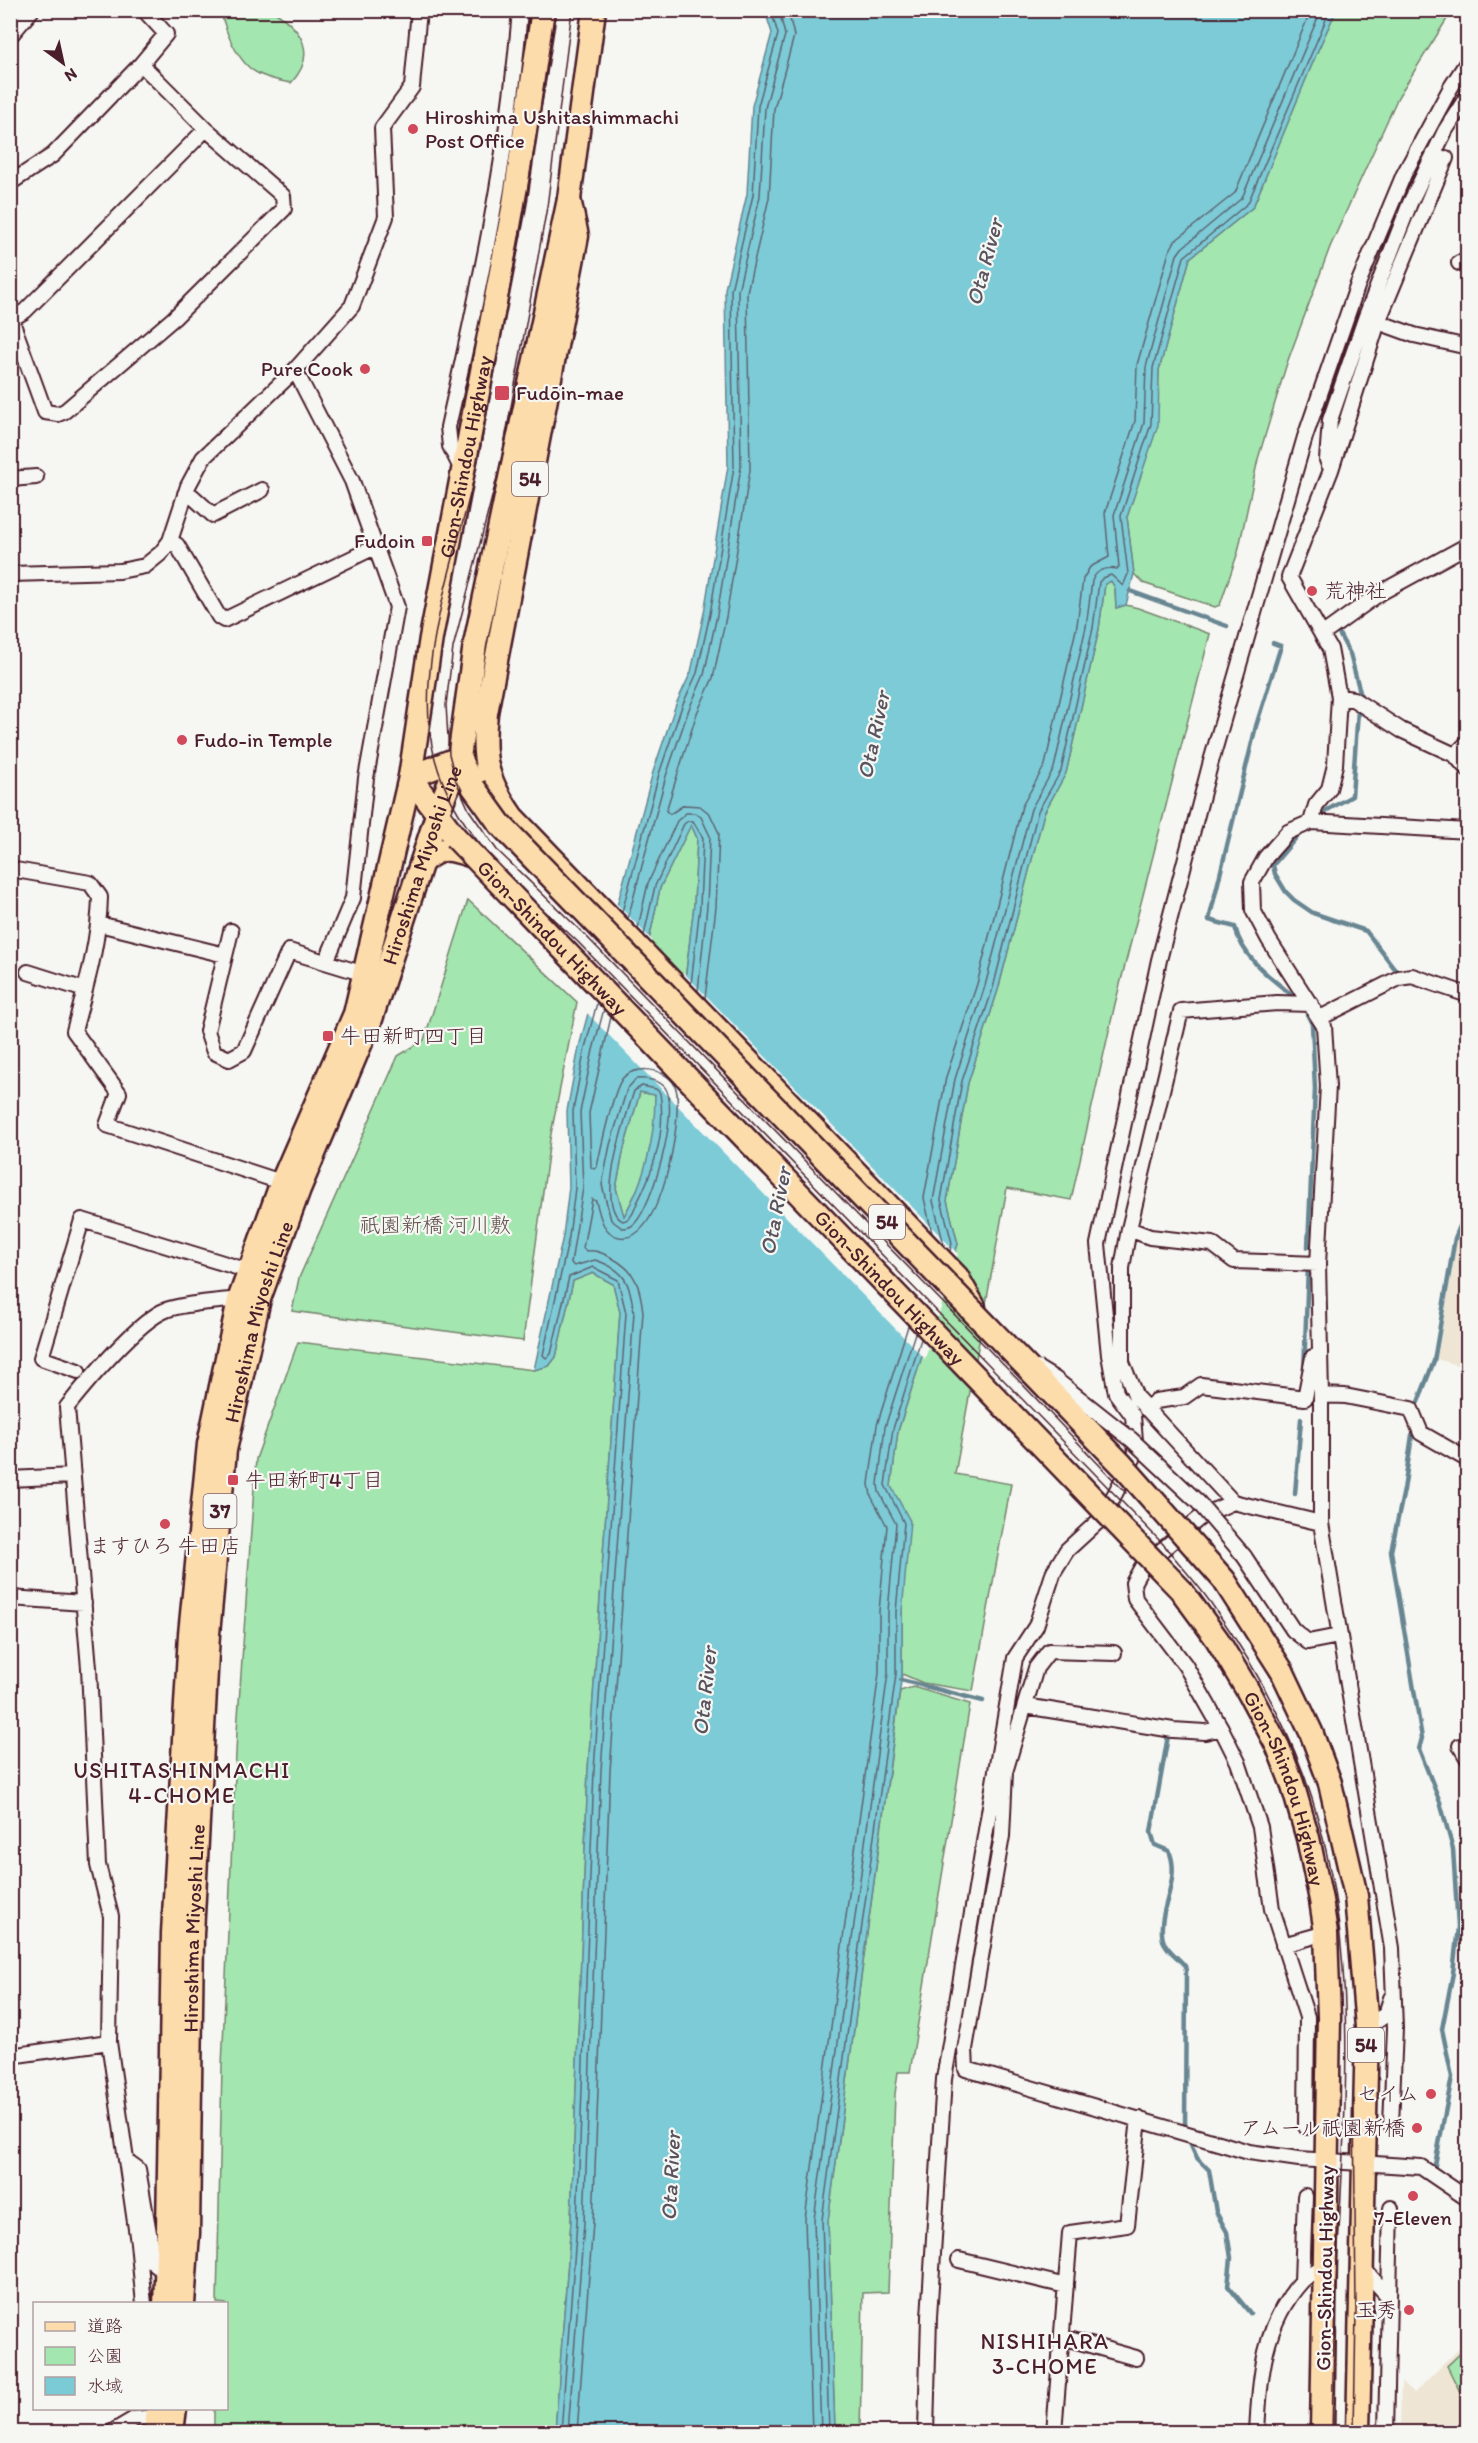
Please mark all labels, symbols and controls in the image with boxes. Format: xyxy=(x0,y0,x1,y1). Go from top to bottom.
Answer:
north arrow xyxy=(33,33,93,93)
text: N xyxy=(61,64,81,86)
place label: Hiroshima Ushitashimmachi Post Office xyxy=(425,104,679,153)
marker: Hiroshima Ushitashimmachi Post Office xyxy=(406,122,420,136)
water label: Ota River xyxy=(960,213,1010,309)
street label: Gion-Shindou Highway xyxy=(434,353,497,560)
place label: Pure Cook xyxy=(261,356,353,381)
marker: Pure Cook xyxy=(358,362,372,376)
place label: Fudōin-mae xyxy=(516,380,624,405)
marker: Fudōin-mae xyxy=(493,384,511,402)
road number: 54 xyxy=(512,462,548,496)
place label: Fudoin xyxy=(354,528,415,553)
marker: Fudoin xyxy=(420,534,434,548)
place label: 荒神社 xyxy=(1324,578,1387,603)
marker: 荒神社 xyxy=(1305,584,1319,598)
water label: Ota River xyxy=(851,687,896,781)
place label: Fudo-in Temple xyxy=(194,727,333,752)
marker: Fudo-in Temple xyxy=(175,733,189,747)
street label: Hiroshima Miyoshi Line xyxy=(376,762,467,968)
street label: Gion-Shindou Highway xyxy=(472,855,633,1020)
place label: 牛田新町四丁目 xyxy=(340,1023,487,1048)
marker: 牛田新町四丁目 xyxy=(321,1029,335,1043)
water label: Ota River xyxy=(754,1163,798,1257)
street label: Gion-Shindou Highway xyxy=(809,1204,970,1370)
road number: 54 xyxy=(869,1205,905,1239)
park label: 祇園新橋 河川敷 xyxy=(359,1212,511,1237)
street label: Hiroshima Miyoshi Line xyxy=(219,1217,298,1425)
place label: 牛田新町4丁目 xyxy=(245,1467,384,1492)
marker: 牛田新町4丁目 xyxy=(226,1473,240,1487)
road number: 37 xyxy=(204,1494,236,1528)
marker: ますひろ 牛田店 xyxy=(158,1517,172,1531)
place label: ますひろ 牛田店 xyxy=(89,1533,241,1558)
water label: Ota River xyxy=(686,1643,723,1737)
street label: Gion-Shindou Highway xyxy=(1238,1687,1331,1888)
district label: USHITASHINMACHI 4-CHOME xyxy=(73,1757,291,1809)
street label: Hiroshima Miyoshi Line xyxy=(178,1823,210,2033)
road number: 54 xyxy=(1348,2028,1384,2062)
place label: セイム xyxy=(1357,2081,1419,2106)
marker: セイム xyxy=(1424,2087,1438,2101)
place label: アムール祇園新橋 xyxy=(1240,2115,1405,2140)
marker: アムール祇園新橋 xyxy=(1410,2121,1424,2135)
water label: Ota River xyxy=(655,2129,686,2221)
street label: Gion-Shindou Highway xyxy=(1310,2165,1339,2371)
marker: 7-Eleven xyxy=(1406,2189,1420,2203)
place label: 7-Eleven xyxy=(1374,2205,1452,2230)
place label: 玉秀 xyxy=(1355,2297,1397,2322)
legend xyxy=(33,2302,228,2410)
marker: 玉秀 xyxy=(1402,2303,1416,2317)
text: 道路 xyxy=(87,2315,123,2337)
district label: NISHIHARA 3-CHOME xyxy=(980,2328,1110,2380)
text: 公園 xyxy=(87,2345,123,2367)
text: 水域 xyxy=(87,2375,123,2397)

